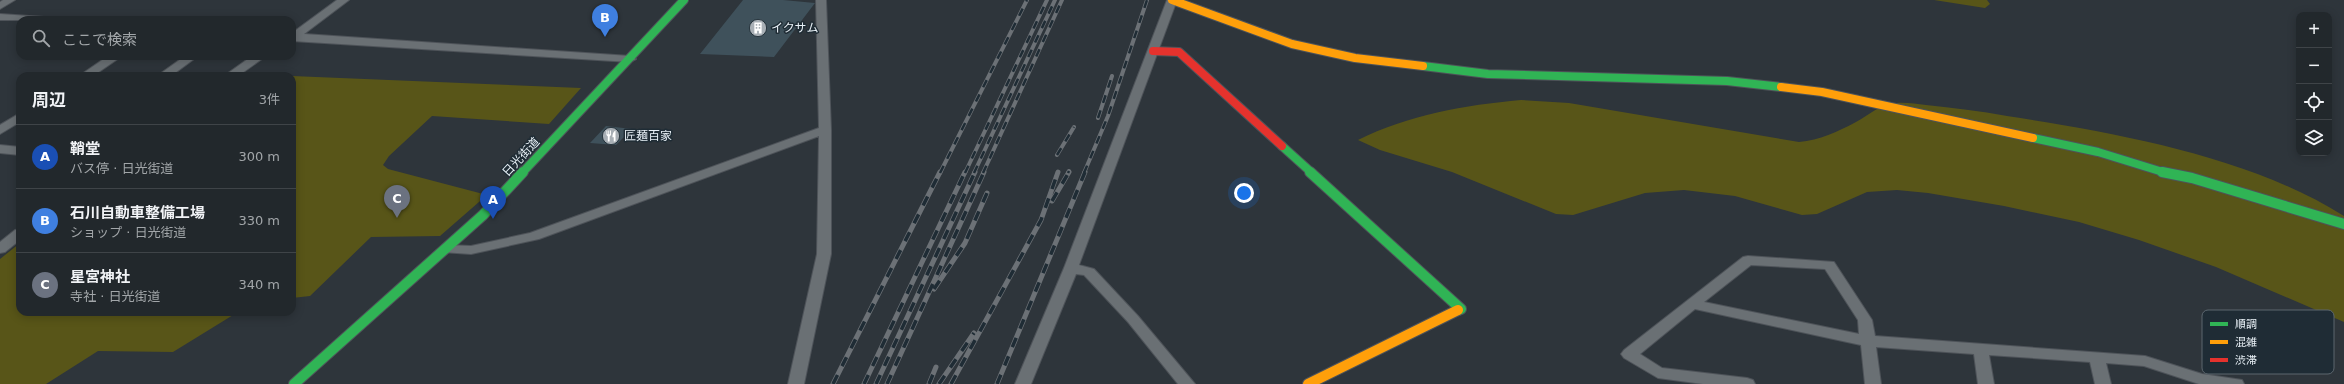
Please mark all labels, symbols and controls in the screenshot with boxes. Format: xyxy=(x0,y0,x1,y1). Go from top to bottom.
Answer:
pin: B xyxy=(592,4,618,37)
map controls xyxy=(2296,12,2332,156)
button: + xyxy=(2296,12,2332,48)
search box xyxy=(16,16,296,60)
building icon: イクサム xyxy=(748,18,768,38)
place label: イクサム xyxy=(771,21,819,35)
icon: search xyxy=(30,27,52,49)
text: ここで検索 xyxy=(62,31,137,49)
button: − xyxy=(2296,48,2332,84)
button: locate xyxy=(2296,84,2332,120)
text: 周辺 xyxy=(32,90,66,110)
text: 3件 xyxy=(259,92,280,107)
button: layers xyxy=(2296,120,2332,156)
restaurant icon: 匠麺百家 xyxy=(601,126,621,146)
place label: 匠麺百家 xyxy=(624,129,672,143)
street label: 日光街道 xyxy=(500,135,542,179)
text: 鞘堂 xyxy=(70,140,100,158)
text: A xyxy=(40,149,50,164)
text: 300 m xyxy=(238,149,280,164)
text: バス停 · 日光街道 xyxy=(70,161,173,176)
your location xyxy=(1234,183,1254,203)
pin: C xyxy=(384,185,410,218)
pin: A xyxy=(480,186,506,219)
text: 石川自動車整備工場 xyxy=(70,204,205,222)
text: B xyxy=(40,213,50,228)
text: 330 m xyxy=(238,213,280,228)
text: ショップ · 日光街道 xyxy=(70,225,186,240)
text: 星宮神社 xyxy=(70,268,130,286)
text: C xyxy=(40,277,50,292)
text: 340 m xyxy=(238,277,280,292)
text: 寺社 · 日光街道 xyxy=(70,289,160,304)
legend xyxy=(2202,310,2334,374)
text: 順調 xyxy=(2235,318,2257,331)
text: 混雑 xyxy=(2235,336,2257,349)
text: 渋滞 xyxy=(2235,354,2257,367)

